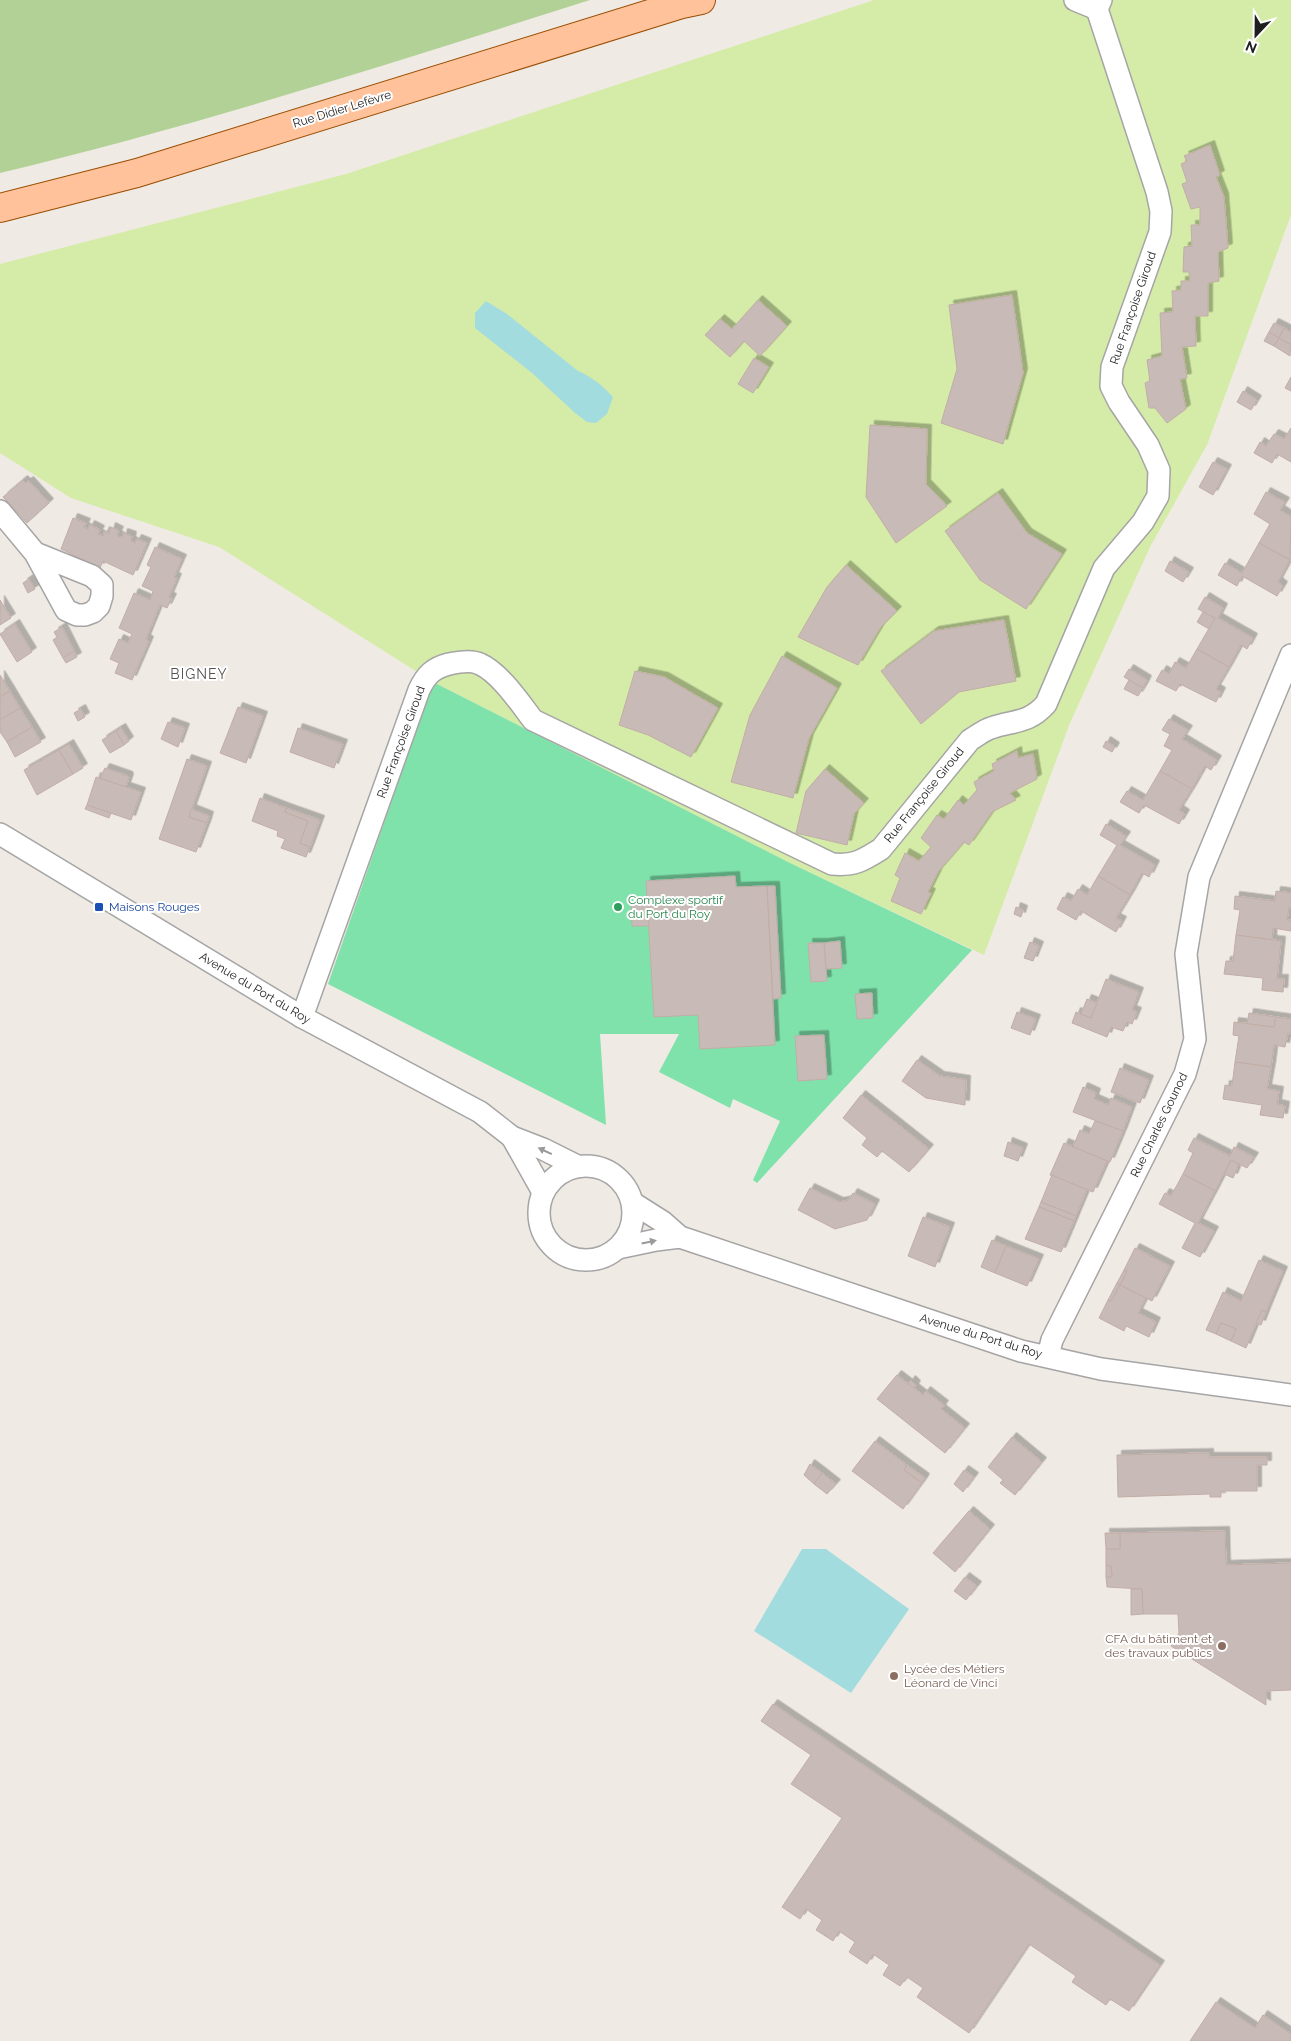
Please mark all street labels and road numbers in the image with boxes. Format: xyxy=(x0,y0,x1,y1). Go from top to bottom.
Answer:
street label: Rue Didier Lefèvre xyxy=(291,87,393,131)
street label: Rue Françoise Giroud xyxy=(1107,250,1159,366)
street label: Rue Françoise Giroud xyxy=(374,684,428,800)
street label: Rue Françoise Giroud xyxy=(881,745,967,845)
street label: Avenue du Port du Roy xyxy=(197,949,314,1027)
street label: Rue Charles Gounod xyxy=(1128,1070,1190,1180)
street label: Avenue du Port du Roy xyxy=(918,1311,1044,1361)

